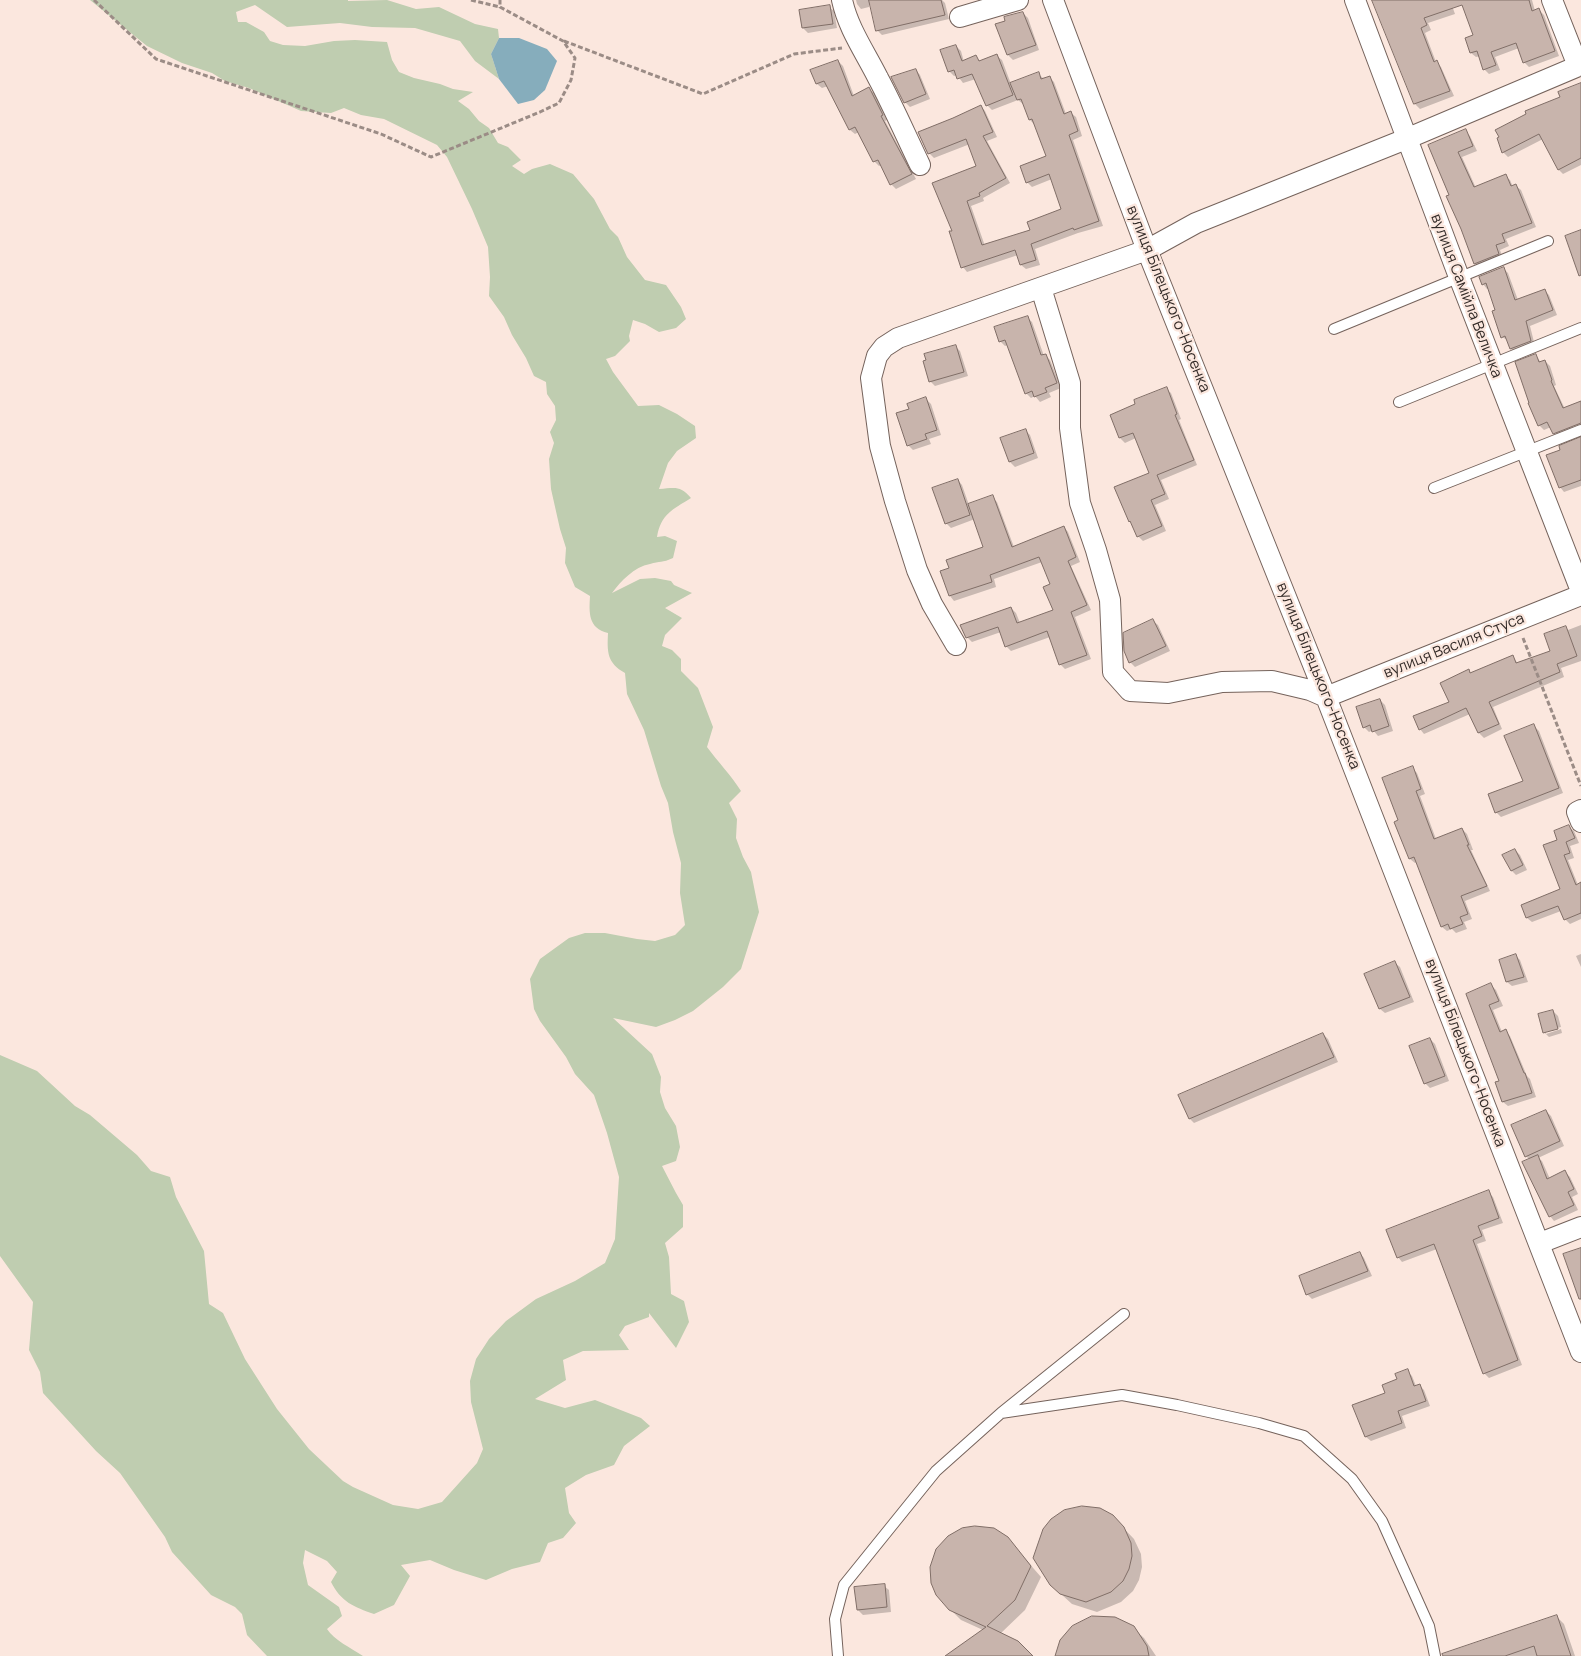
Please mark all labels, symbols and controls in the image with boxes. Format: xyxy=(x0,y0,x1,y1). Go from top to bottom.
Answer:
street label: вулиця Білецького-Носенка xyxy=(1122,203,1214,395)
street label: вулиця Самійла Величка xyxy=(1426,212,1506,380)
street label: вулиця Білецького-Носенка xyxy=(1272,580,1364,772)
street label: вулиця Василя Стуса xyxy=(1381,610,1527,682)
street label: вулиця Білецького-Носенка xyxy=(1421,957,1509,1149)

